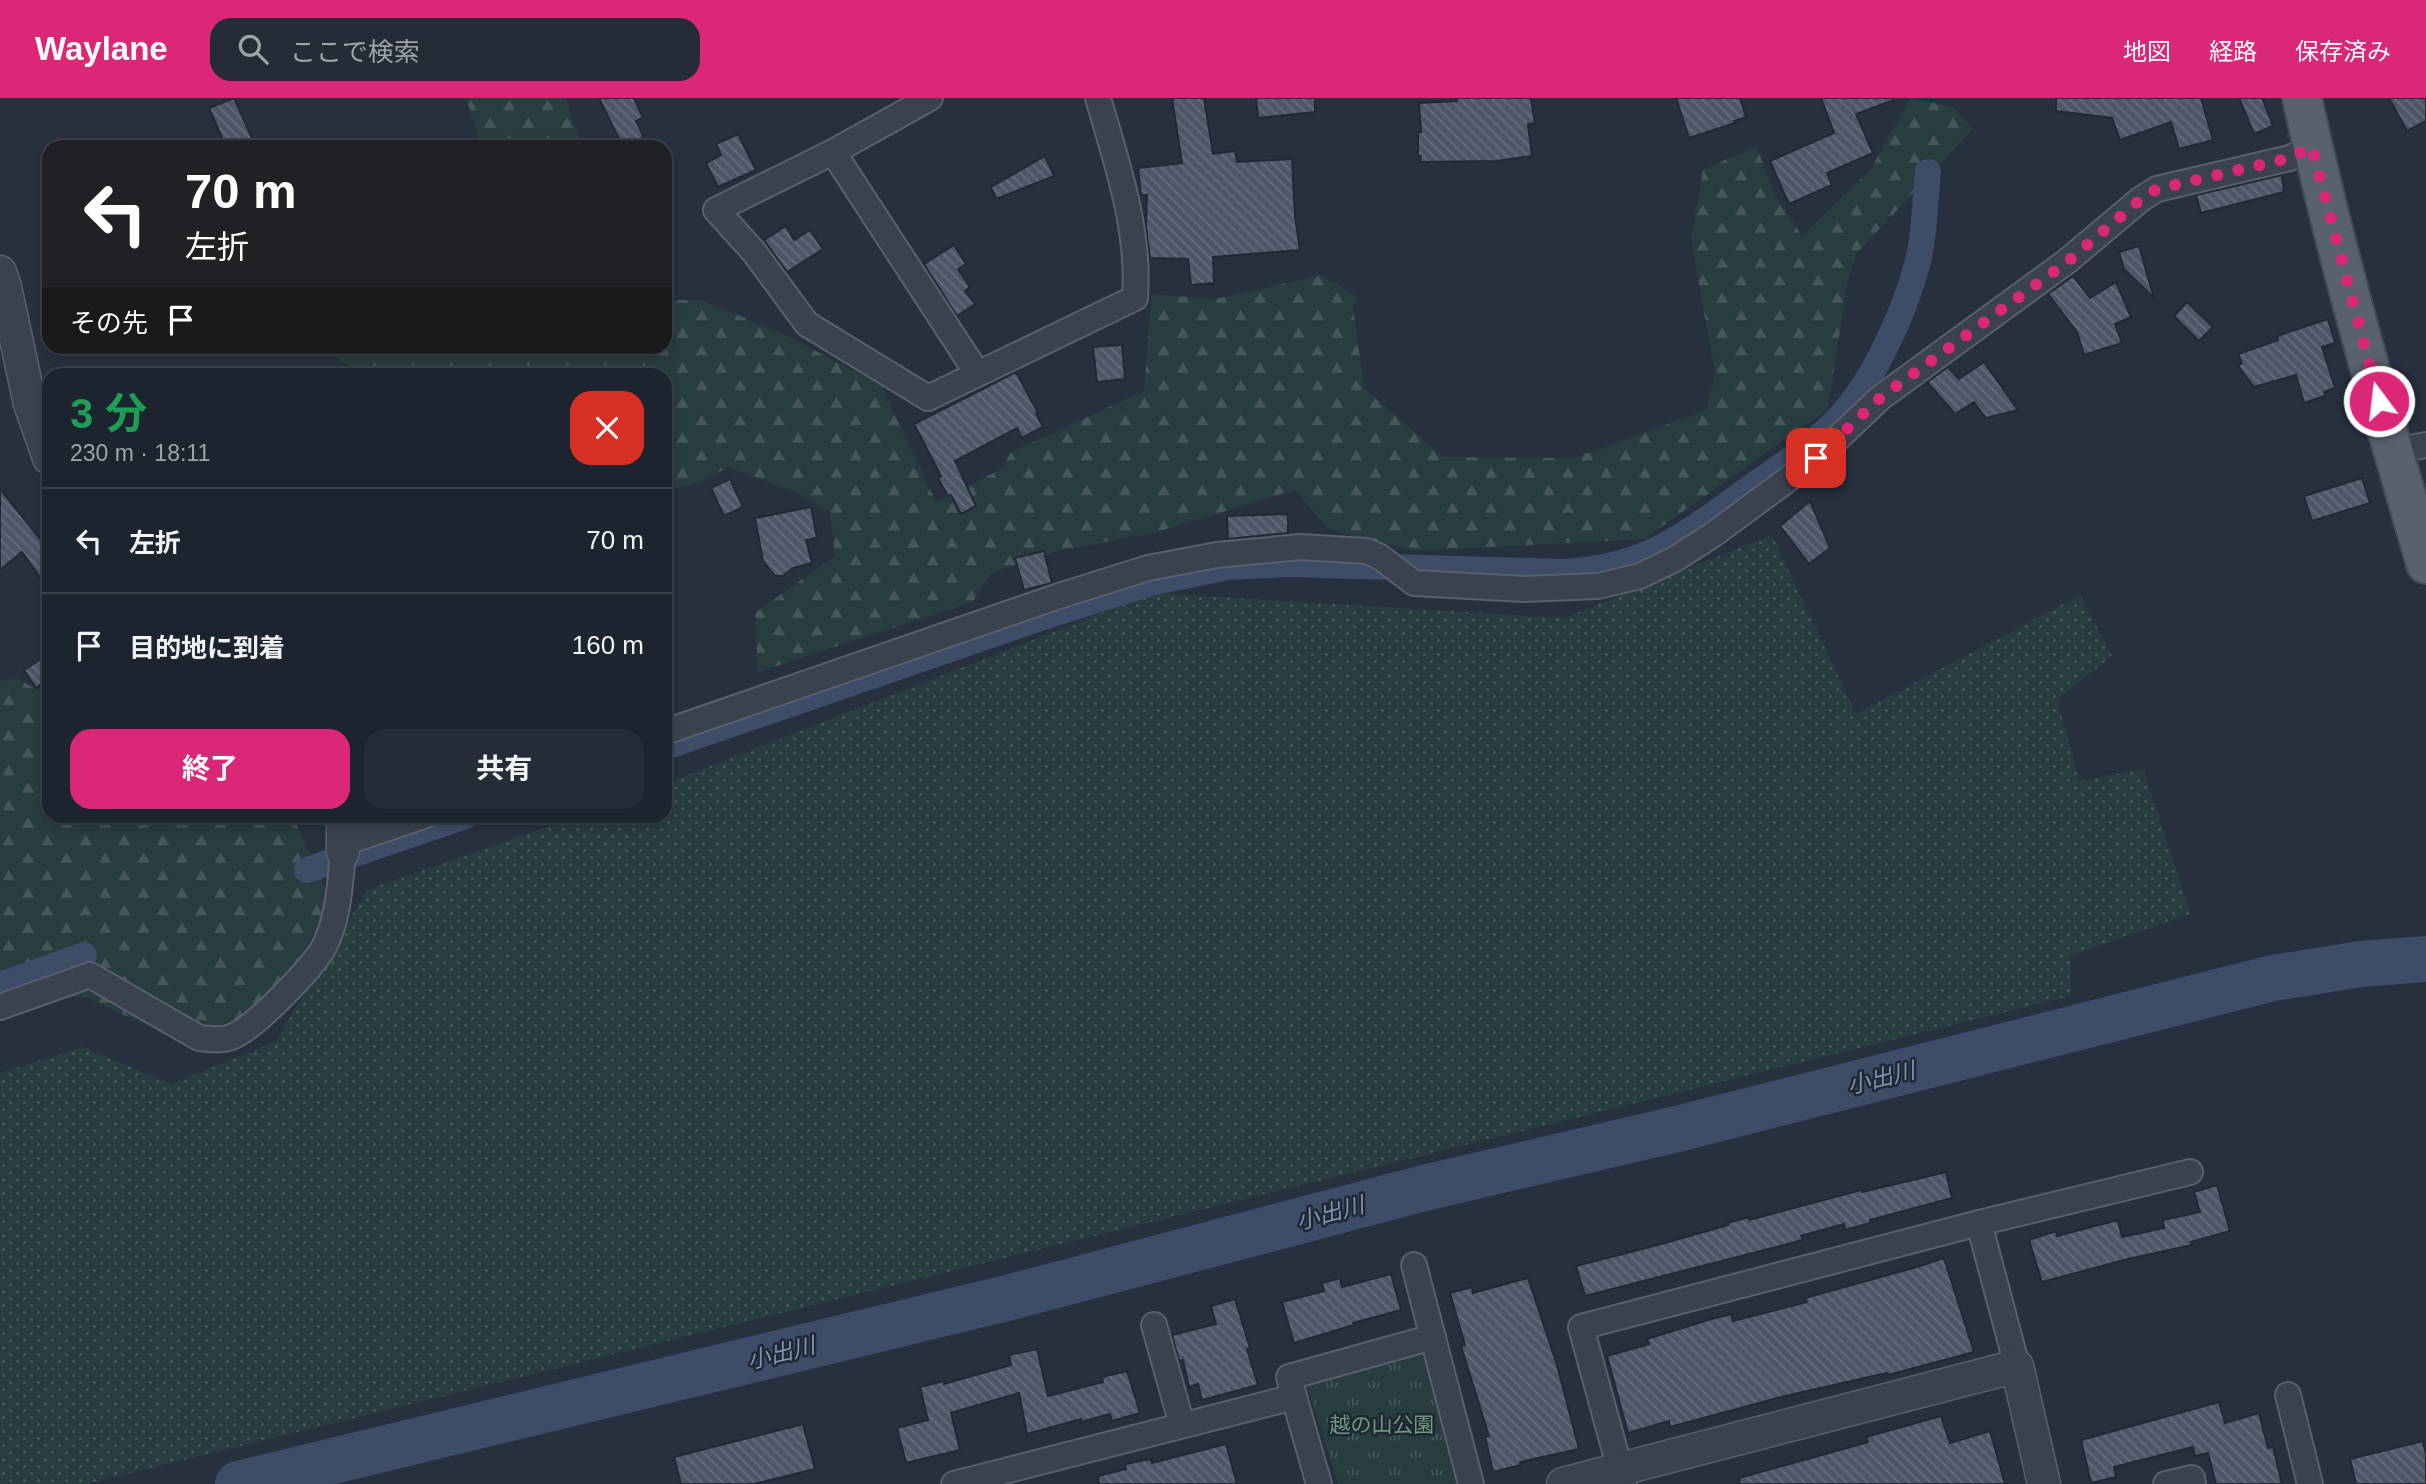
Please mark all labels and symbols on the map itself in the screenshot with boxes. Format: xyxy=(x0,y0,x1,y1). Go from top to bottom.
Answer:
position arrow xyxy=(2342,364,2416,438)
pin xyxy=(1786,428,1846,488)
water label: 小出川 xyxy=(1844,1056,1921,1099)
water label: 小出川 xyxy=(1293,1191,1370,1234)
water label: 小出川 xyxy=(744,1331,821,1374)
park label: 越の山公園 xyxy=(1330,1413,1435,1436)

